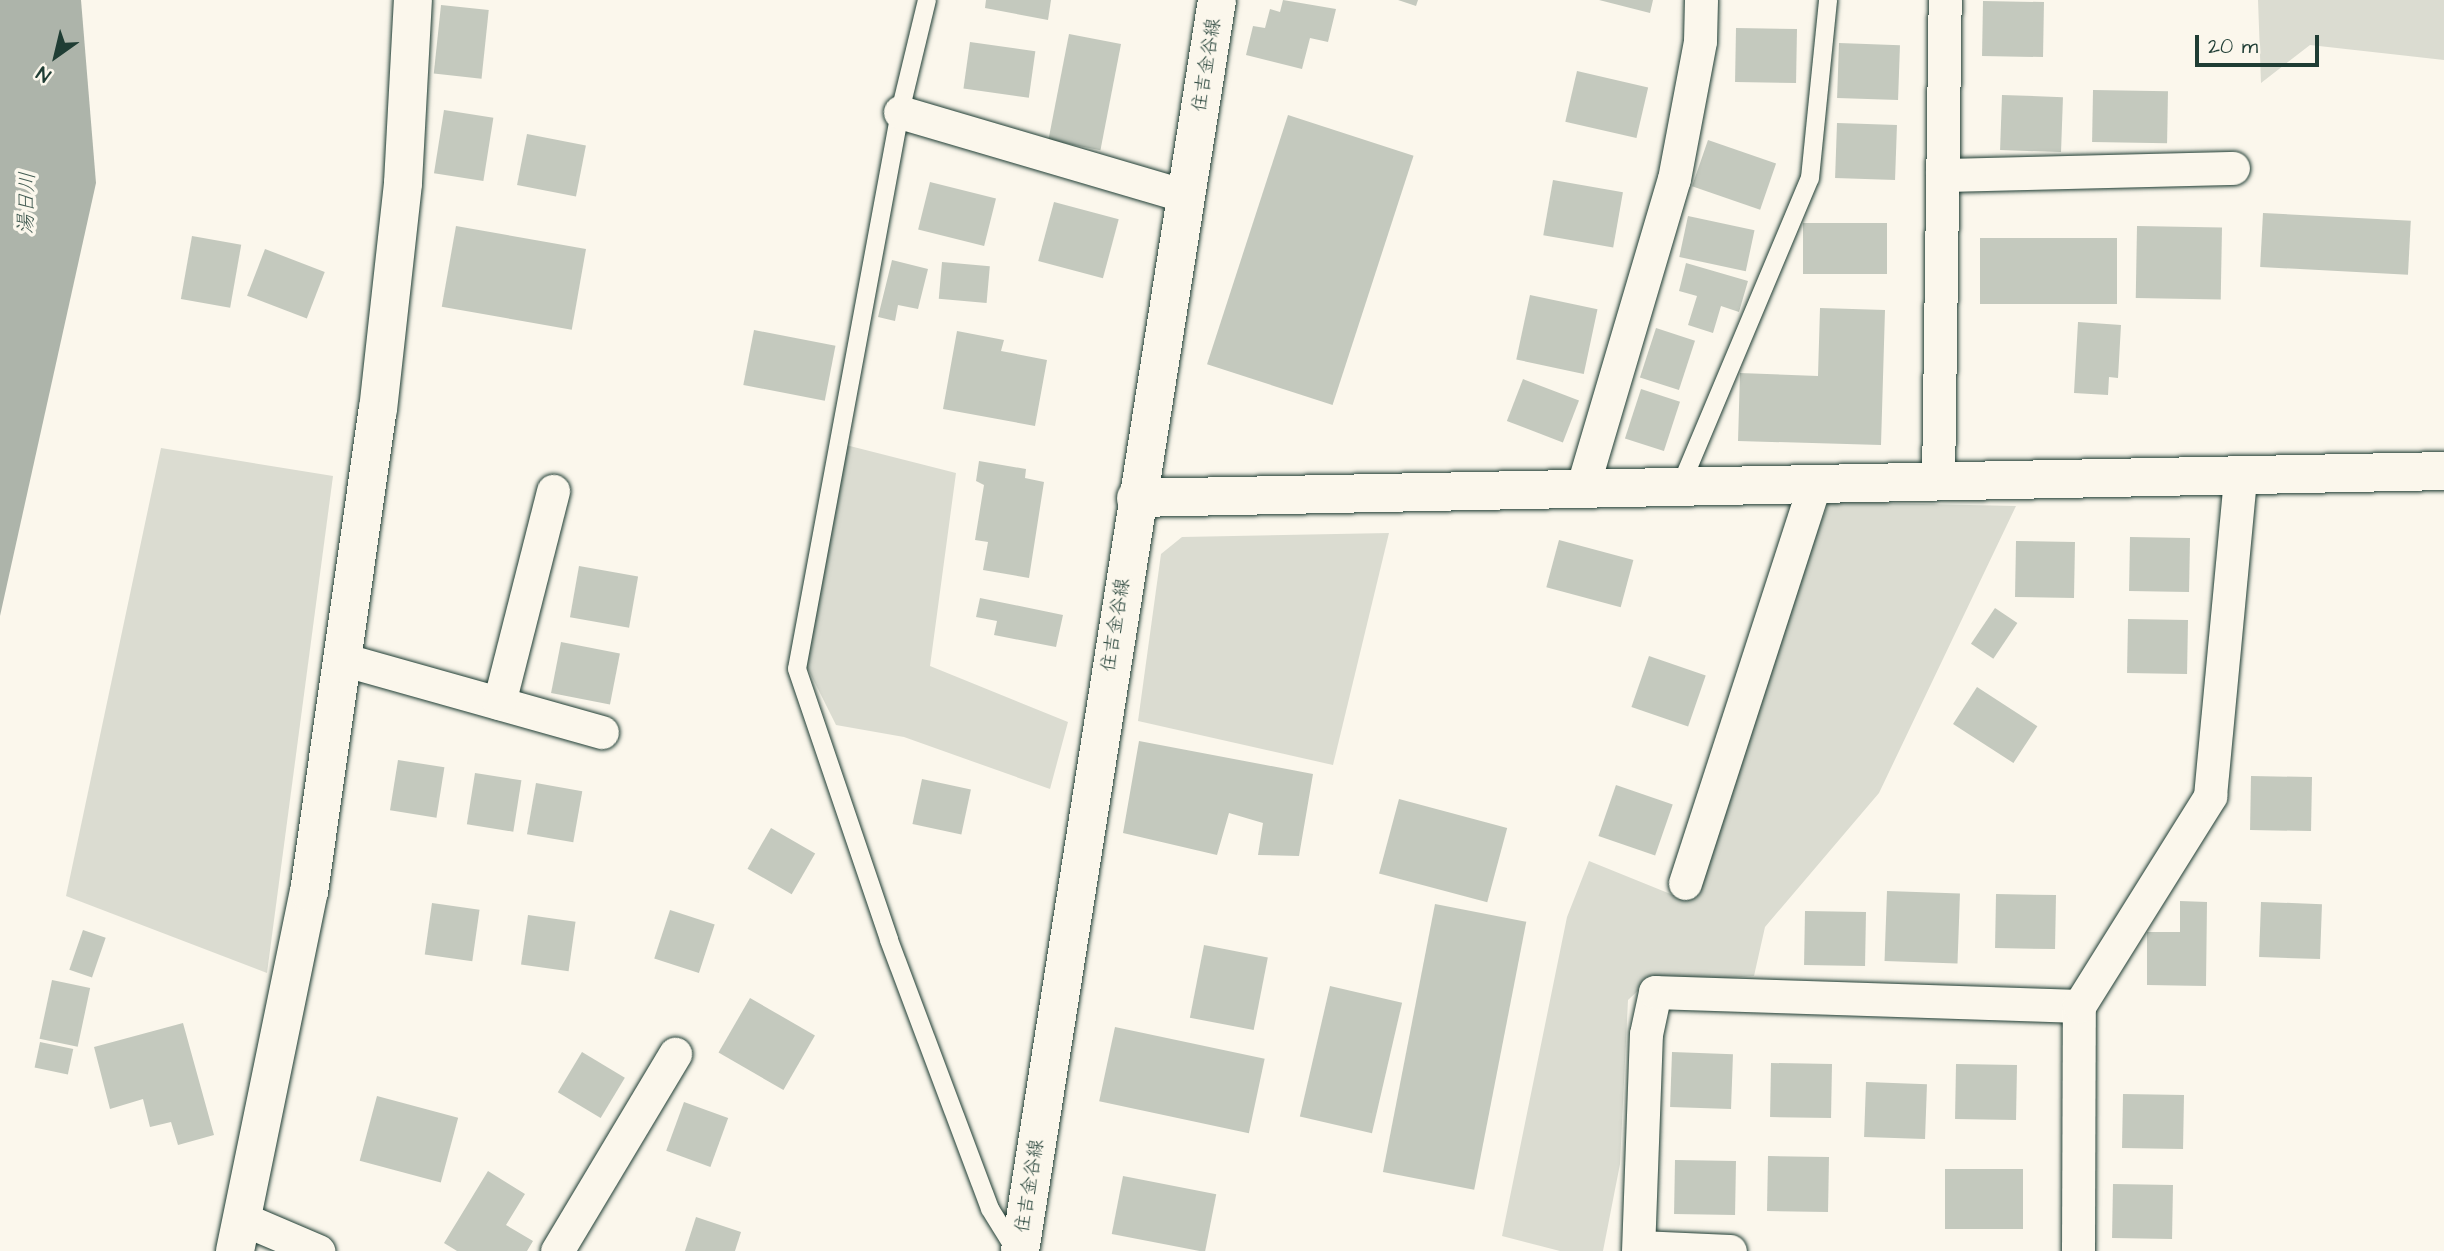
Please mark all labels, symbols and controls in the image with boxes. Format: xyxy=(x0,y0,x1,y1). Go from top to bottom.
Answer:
street label: 住吉金谷線 xyxy=(1188,16,1226,114)
north arrow xyxy=(21,21,91,91)
scale bar xyxy=(2199,21,2323,65)
text: 20 m xyxy=(2208,32,2258,61)
text: N xyxy=(31,59,56,88)
water label: 湯日川 xyxy=(13,171,41,235)
street label: 住吉金谷線 xyxy=(1097,576,1135,674)
street label: 住吉金谷線 xyxy=(1011,1137,1049,1235)

